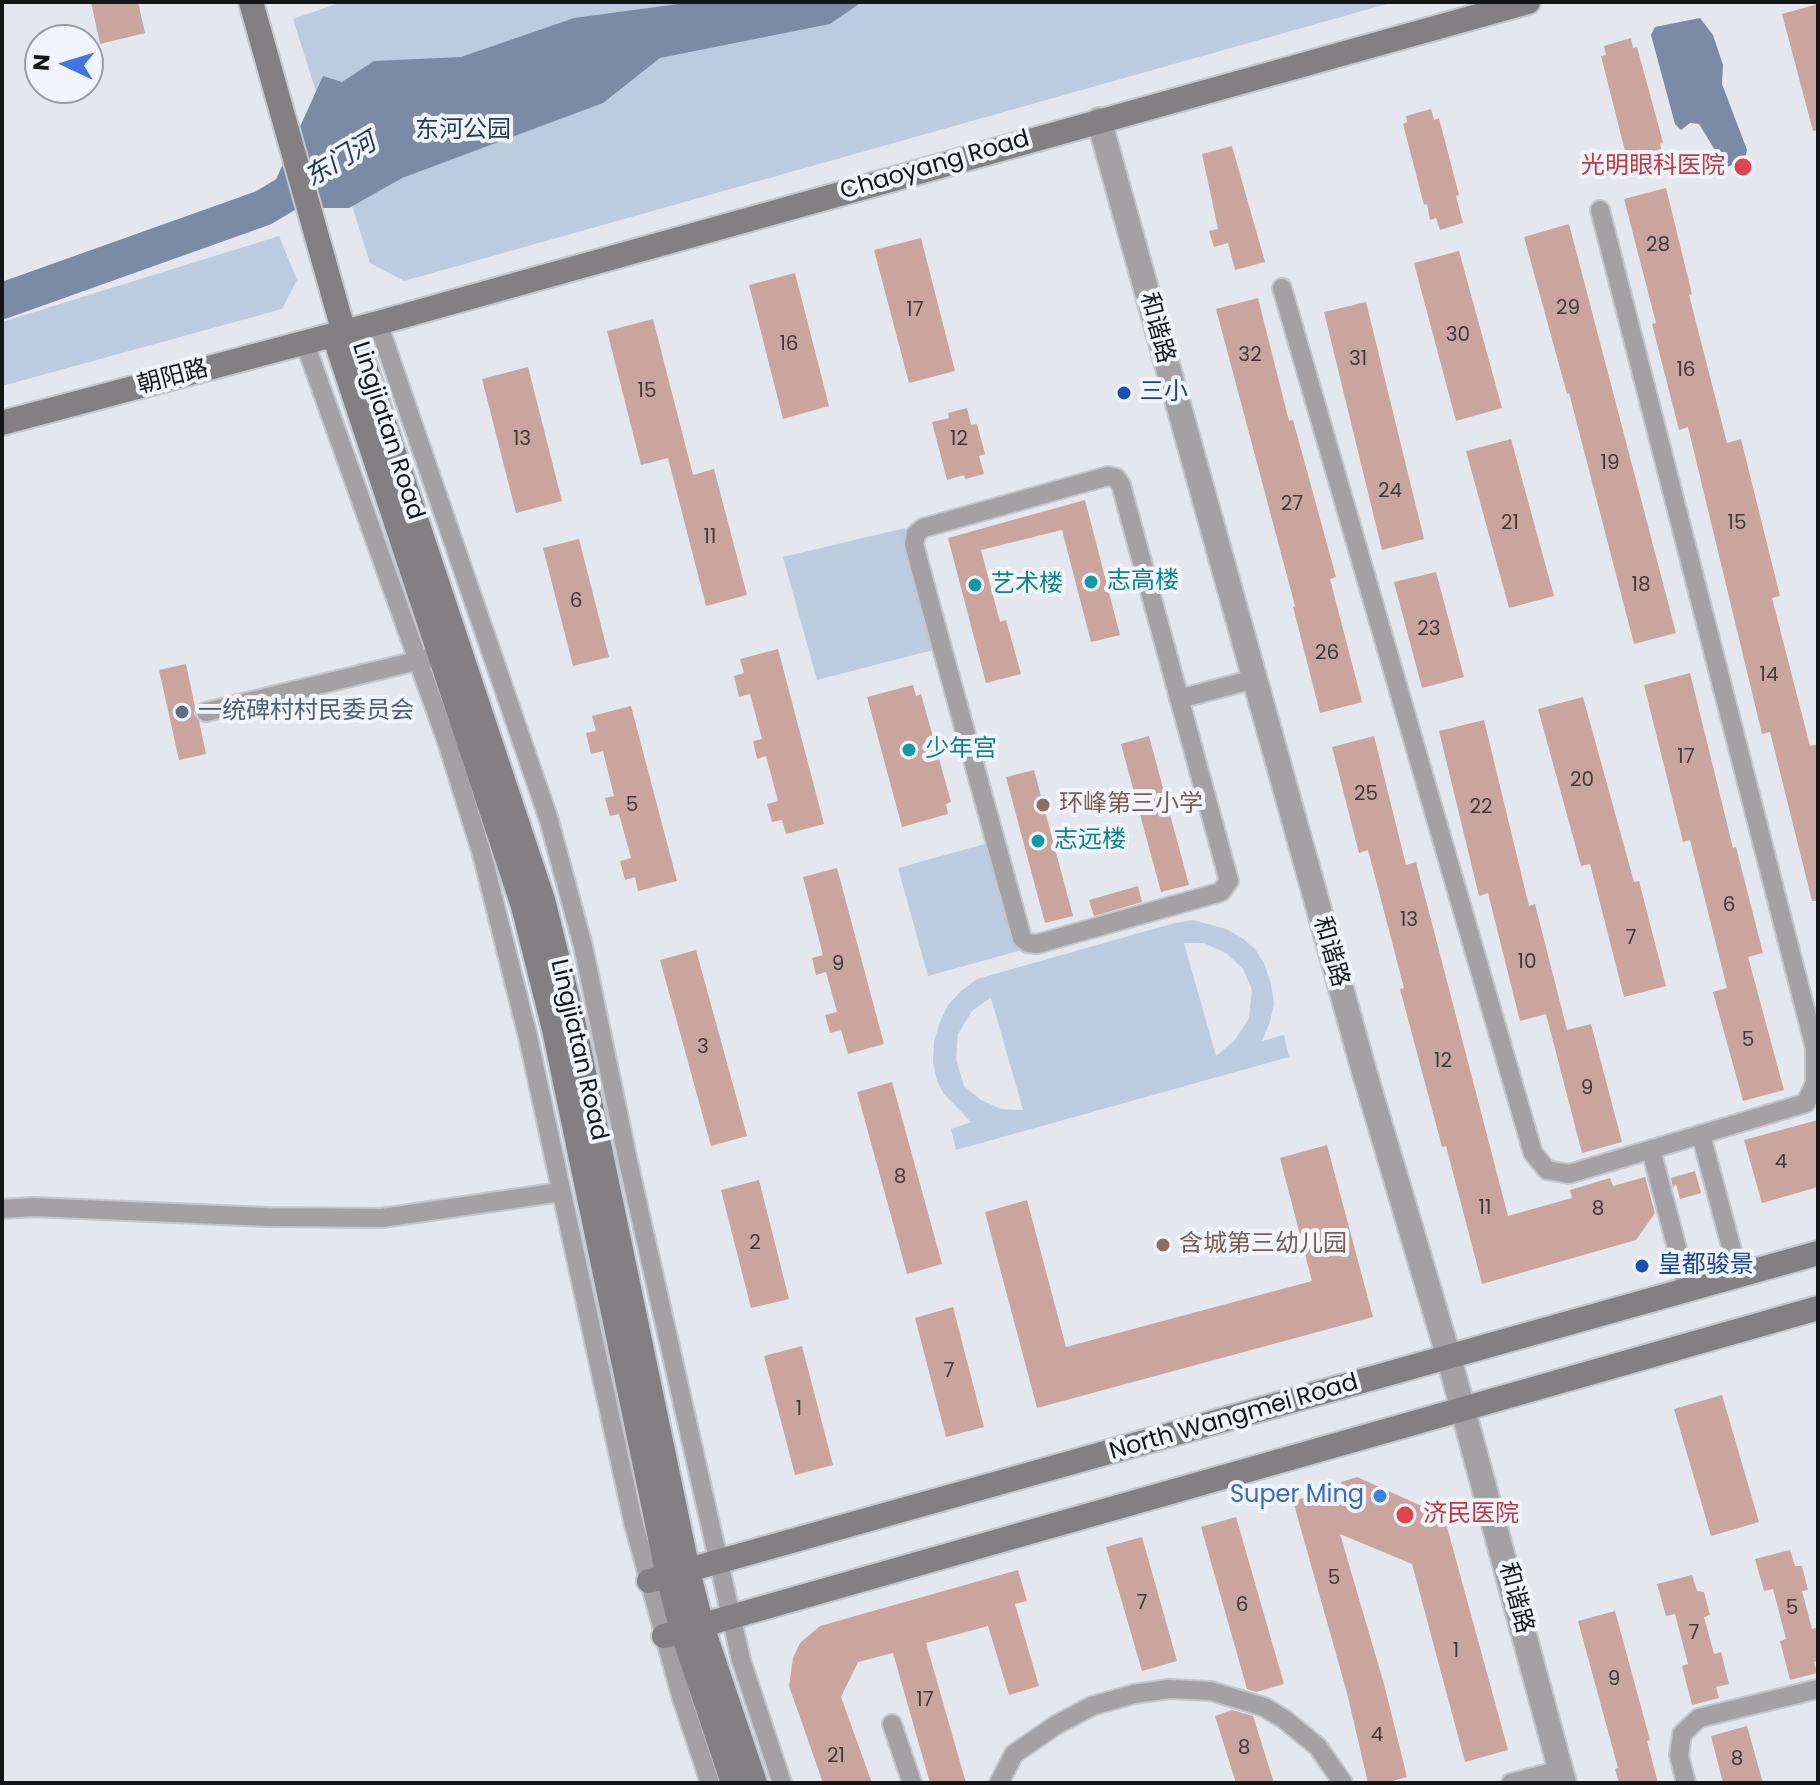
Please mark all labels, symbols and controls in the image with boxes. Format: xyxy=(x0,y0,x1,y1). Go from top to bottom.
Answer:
north arrow xyxy=(24,24,104,104)
text: N xyxy=(26,53,58,72)
park label: 东河公园 xyxy=(415,117,511,145)
street label: Chaoyang Road xyxy=(837,125,1033,207)
water label: 东门河 xyxy=(300,128,382,194)
place label: 光明眼科医院 xyxy=(1581,153,1725,181)
marker: 光明眼科医院 xyxy=(1732,156,1754,178)
house number: 28 xyxy=(1646,234,1670,258)
street label: 和谐路 xyxy=(1133,289,1179,367)
house number: 29 xyxy=(1556,297,1580,321)
house number: 17 xyxy=(906,299,924,323)
house number: 30 xyxy=(1446,324,1470,348)
house number: 16 xyxy=(779,333,799,357)
street label: Lingjiatan Road xyxy=(345,339,429,523)
house number: 32 xyxy=(1238,344,1262,368)
house number: 31 xyxy=(1349,348,1367,372)
street label: 朝阳路 xyxy=(134,355,212,401)
house number: 16 xyxy=(1676,359,1696,383)
place label: 三小 xyxy=(1140,379,1188,407)
house number: 15 xyxy=(638,380,656,404)
marker: 三小 xyxy=(1115,384,1133,402)
house number: 13 xyxy=(513,428,531,452)
house number: 12 xyxy=(950,428,968,452)
house number: 19 xyxy=(1601,452,1619,476)
house number: 24 xyxy=(1378,480,1402,504)
house number: 27 xyxy=(1281,493,1303,517)
house number: 21 xyxy=(1501,512,1519,536)
house number: 15 xyxy=(1728,512,1746,536)
house number: 11 xyxy=(704,526,716,550)
place label: 志高楼 xyxy=(1107,568,1179,596)
place label: 艺术楼 xyxy=(991,571,1063,599)
marker: 志高楼 xyxy=(1082,573,1100,591)
house number: 18 xyxy=(1631,574,1651,598)
marker: 艺术楼 xyxy=(966,576,984,594)
house number: 6 xyxy=(570,590,582,614)
house number: 23 xyxy=(1417,618,1441,642)
house number: 26 xyxy=(1315,642,1339,666)
house number: 14 xyxy=(1760,664,1778,688)
place label: 一统碑村村民委员会 xyxy=(198,698,414,726)
marker: 一统碑村村民委员会 xyxy=(173,703,191,721)
place label: 少年宫 xyxy=(925,736,997,764)
marker: 少年宫 xyxy=(900,741,918,759)
house number: 17 xyxy=(1677,746,1695,770)
house number: 20 xyxy=(1570,769,1594,793)
house number: 25 xyxy=(1354,783,1378,807)
place label: 环峰第三小学 xyxy=(1059,791,1203,819)
house number: 5 xyxy=(626,794,638,818)
marker: 环峰第三小学 xyxy=(1034,796,1052,814)
house number: 22 xyxy=(1470,796,1492,820)
place label: 志远楼 xyxy=(1054,827,1126,855)
marker: 志远楼 xyxy=(1029,832,1047,850)
house number: 6 xyxy=(1723,894,1735,918)
house number: 13 xyxy=(1400,909,1418,933)
street label: 和谐路 xyxy=(1306,913,1354,991)
house number: 7 xyxy=(1626,927,1636,951)
house number: 10 xyxy=(1518,951,1536,975)
house number: 9 xyxy=(832,953,844,977)
street label: Lingjiatan Road xyxy=(543,957,613,1143)
house number: 5 xyxy=(1742,1029,1754,1053)
house number: 3 xyxy=(697,1036,709,1060)
house number: 12 xyxy=(1434,1050,1452,1074)
house number: 9 xyxy=(1581,1077,1593,1101)
house number: 4 xyxy=(1775,1151,1787,1175)
house number: 8 xyxy=(894,1166,906,1190)
house number: 11 xyxy=(1479,1197,1491,1221)
house number: 8 xyxy=(1592,1198,1604,1222)
place label: 含城第三幼儿园 xyxy=(1179,1231,1347,1259)
house number: 2 xyxy=(749,1232,761,1256)
marker: 含城第三幼儿园 xyxy=(1154,1236,1172,1254)
place label: 皇都骏景 xyxy=(1658,1252,1754,1280)
marker: 皇都骏景 xyxy=(1633,1257,1651,1275)
house number: 7 xyxy=(944,1360,954,1384)
street label: North Wangmei Road xyxy=(1106,1369,1362,1467)
house number: 1 xyxy=(796,1398,802,1422)
place label: Super Ming xyxy=(1230,1482,1364,1510)
marker: Super Ming xyxy=(1371,1487,1389,1505)
place label: 济民医院 xyxy=(1423,1501,1519,1529)
marker: 济民医院 xyxy=(1394,1504,1416,1526)
street label: 和谐路 xyxy=(1492,1559,1538,1637)
house number: 5 xyxy=(1328,1567,1340,1591)
house number: 7 xyxy=(1137,1592,1147,1616)
house number: 6 xyxy=(1236,1594,1248,1618)
house number: 5 xyxy=(1786,1597,1798,1621)
house number: 7 xyxy=(1689,1622,1699,1646)
house number: 1 xyxy=(1453,1640,1459,1664)
house number: 9 xyxy=(1608,1668,1620,1692)
house number: 17 xyxy=(916,1689,934,1713)
house number: 4 xyxy=(1371,1724,1383,1748)
house number: 8 xyxy=(1238,1737,1250,1761)
house number: 21 xyxy=(827,1745,845,1769)
house number: 8 xyxy=(1731,1748,1743,1772)

